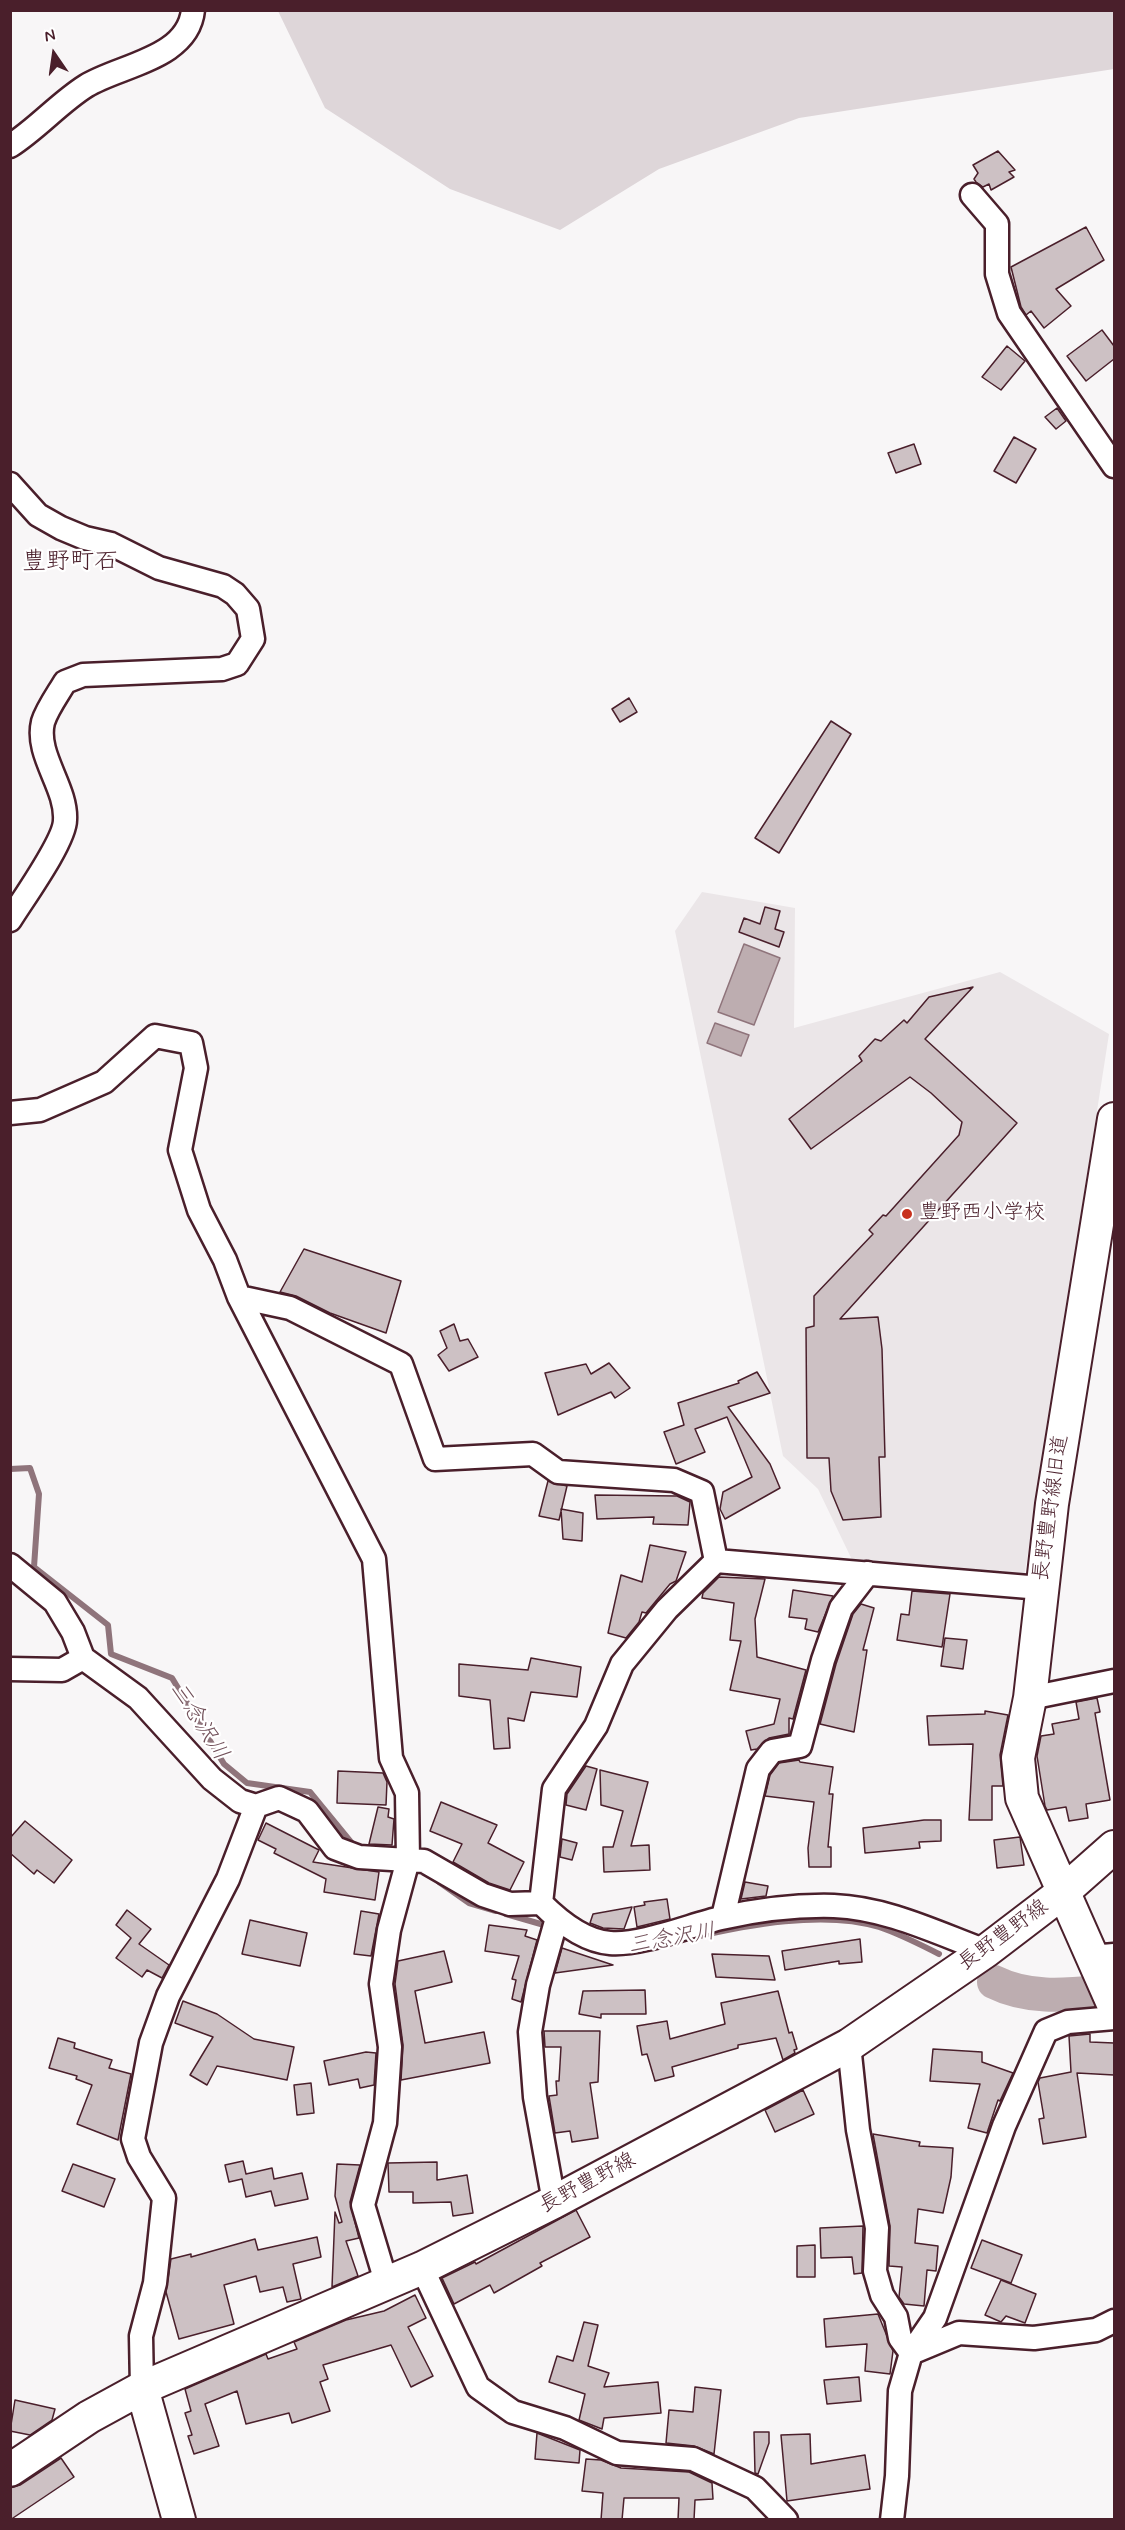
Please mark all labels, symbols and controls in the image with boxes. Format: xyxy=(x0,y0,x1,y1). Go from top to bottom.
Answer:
north arrow xyxy=(24,24,84,84)
text: N xyxy=(42,25,57,47)
district label: 豊野町石 xyxy=(22,549,118,577)
place label: 豊野西小学校 xyxy=(919,1201,1045,1227)
marker: 豊野西小学校 xyxy=(900,1207,914,1221)
street label: 長野豊野線旧道 xyxy=(1029,1433,1075,1583)
water label: 三念沢川 xyxy=(163,1678,233,1766)
street label: 長野豊野線 xyxy=(954,1895,1054,1977)
water label: 三念沢川 xyxy=(626,1919,718,1961)
street label: 長野豊野線 xyxy=(536,2148,640,2220)

